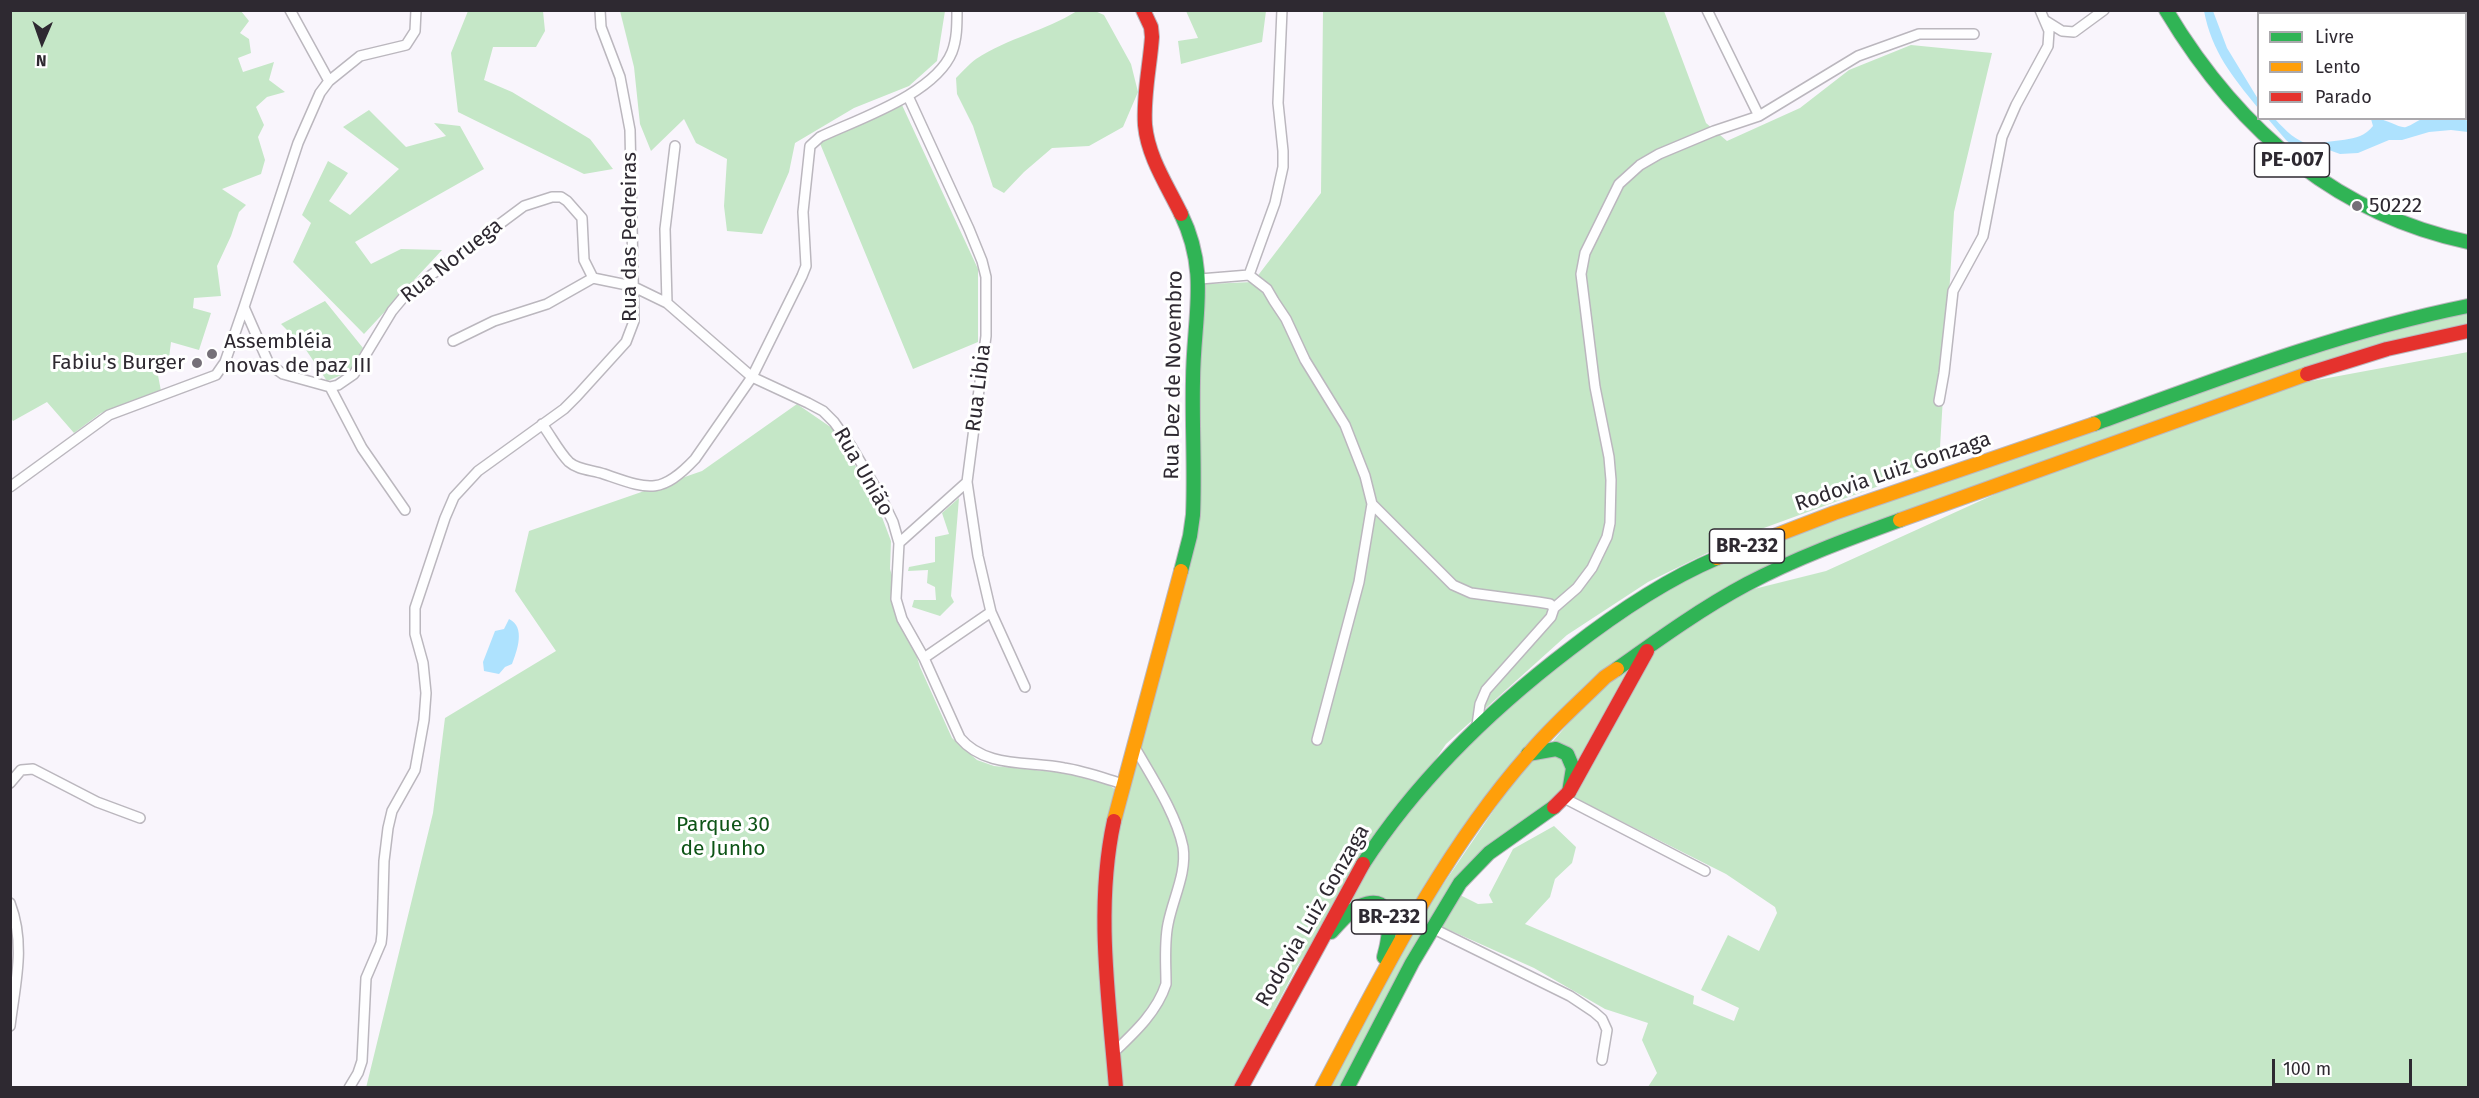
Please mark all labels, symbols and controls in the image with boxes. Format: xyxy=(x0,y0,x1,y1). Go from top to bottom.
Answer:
north arrow xyxy=(12,12,72,72)
legend xyxy=(2257,12,2467,120)
text: Livre xyxy=(2315,26,2354,48)
text: N xyxy=(36,51,47,70)
text: Lento xyxy=(2315,56,2361,78)
text: Parado xyxy=(2315,86,2372,108)
road number: PE-007 xyxy=(2254,143,2330,177)
street label: Rua das Pedreiras xyxy=(617,152,643,322)
place label: 50222 xyxy=(2369,193,2422,219)
marker: 50222 xyxy=(2350,199,2364,213)
street label: Rua Noruega xyxy=(396,213,508,309)
street label: Rua Dez de Novembro xyxy=(1160,270,1188,480)
place label: Assembléia novas de paz III xyxy=(224,329,372,379)
street label: Rua Libia xyxy=(961,343,997,433)
marker: Assembléia novas de paz III xyxy=(205,347,219,361)
place label: Fabiu's Burger xyxy=(51,350,185,376)
marker: Fabiu's Burger xyxy=(190,356,204,370)
street label: Rua União xyxy=(828,423,898,521)
street label: Rodovia Luiz Gonzaga xyxy=(1792,427,1994,517)
road number: BR-232 xyxy=(1710,529,1784,563)
park label: Parque 30 de Junho xyxy=(676,812,770,862)
street label: Rodovia Luiz Gonzaga xyxy=(1251,821,1375,1011)
road number: BR-232 xyxy=(1352,900,1426,934)
scale bar xyxy=(2275,1047,2414,1085)
text: 100 m xyxy=(2283,1058,2331,1080)

